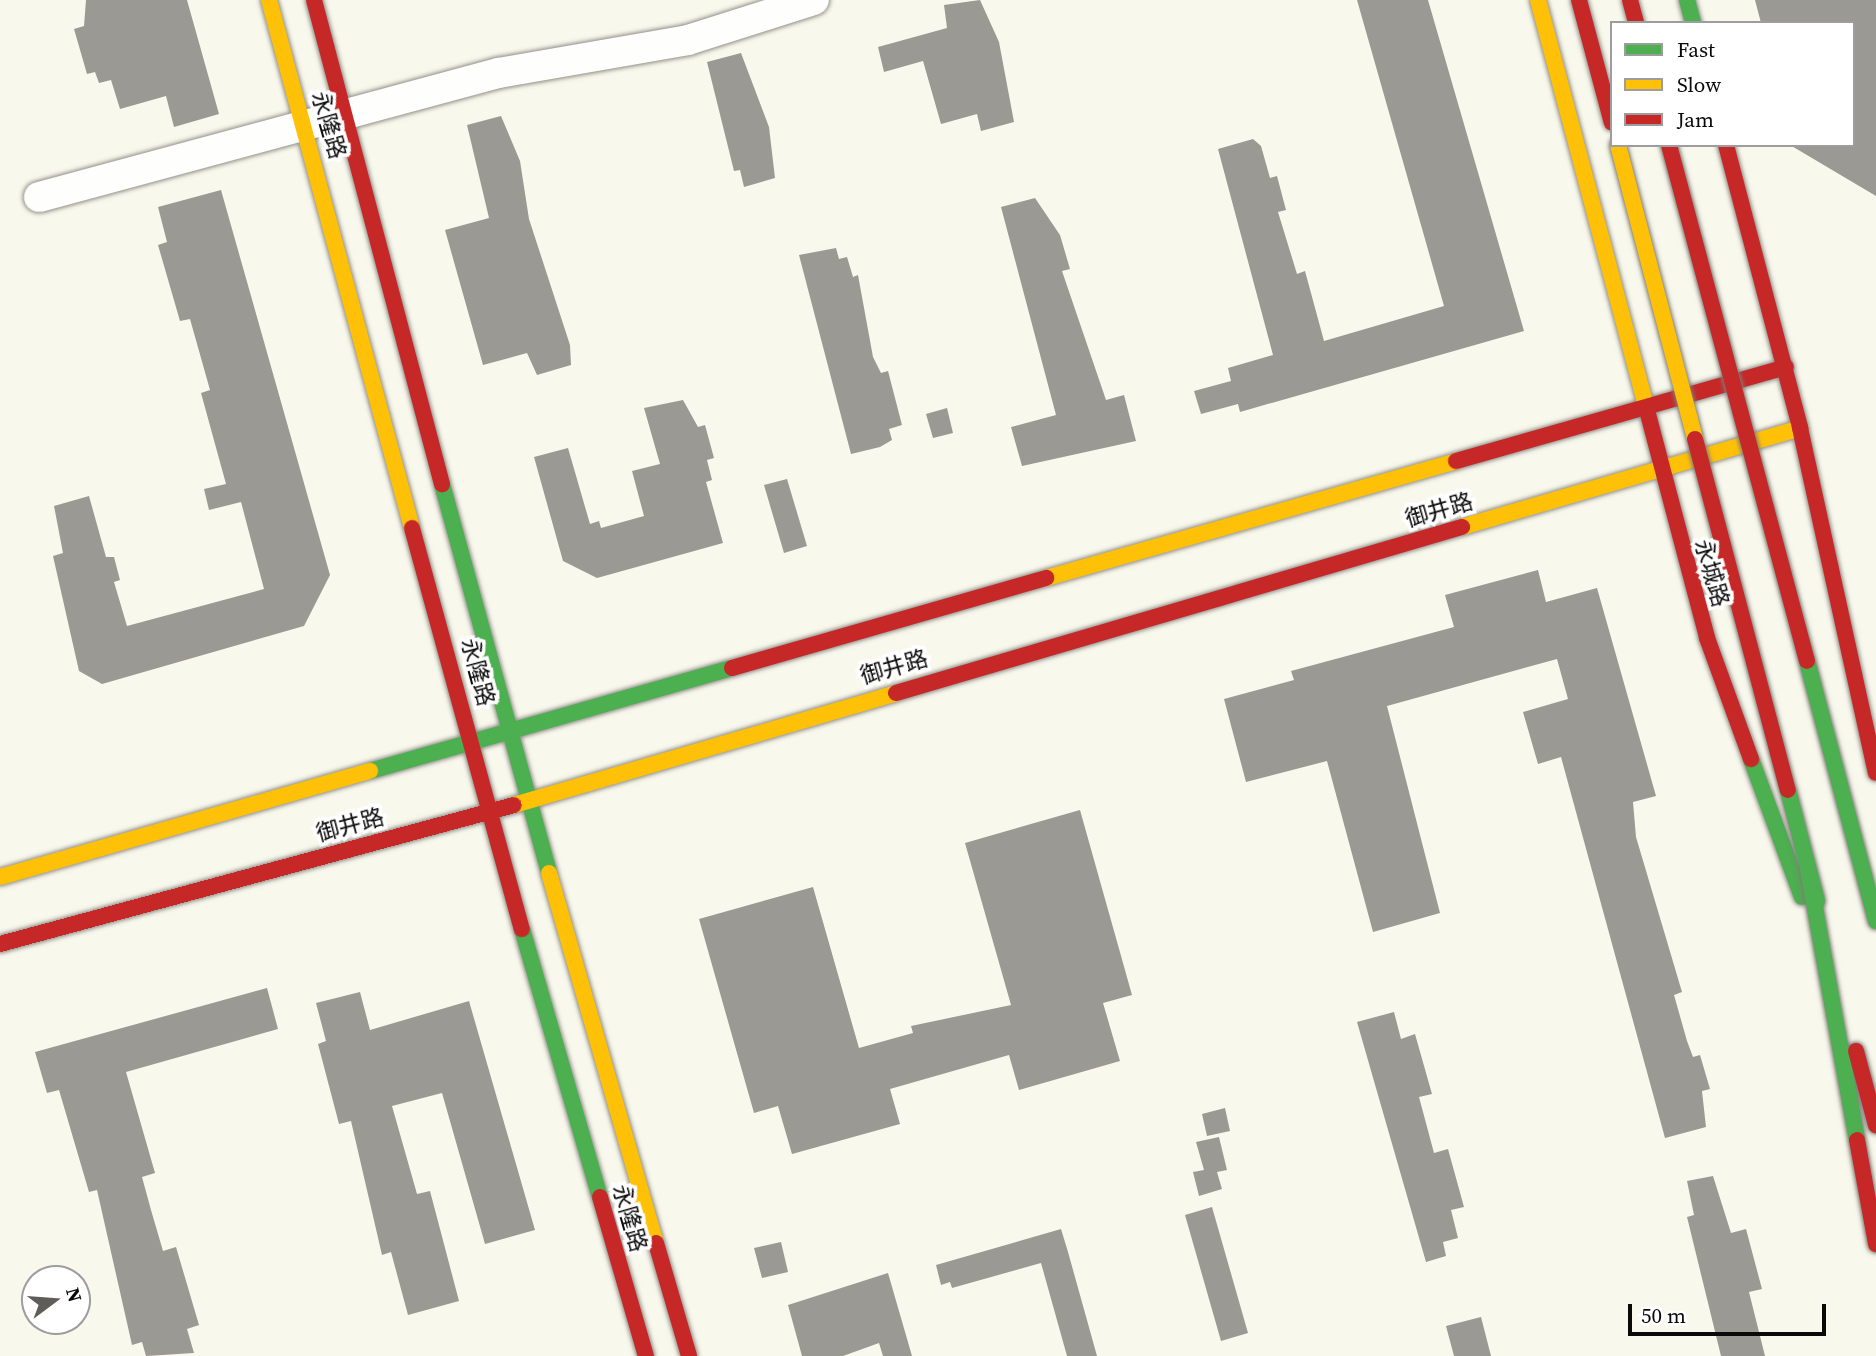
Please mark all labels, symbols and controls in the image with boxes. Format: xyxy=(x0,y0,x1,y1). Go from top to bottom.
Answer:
legend xyxy=(1610,21,1855,147)
text: Fast xyxy=(1677,35,1715,64)
text: Slow xyxy=(1677,70,1721,99)
street label: 永隆路 xyxy=(306,88,352,162)
text: Jam xyxy=(1677,105,1714,134)
street label: 御井路 xyxy=(1402,487,1476,533)
street label: 永城路 xyxy=(1689,536,1735,610)
street label: 永隆路 xyxy=(456,635,500,709)
street label: 御井路 xyxy=(857,644,931,690)
street label: 御井路 xyxy=(313,803,387,847)
street label: 永隆路 xyxy=(607,1181,653,1255)
north arrow xyxy=(21,1265,91,1335)
text: N xyxy=(60,1285,89,1305)
scale bar xyxy=(1631,1290,1829,1334)
text: 50 m xyxy=(1641,1301,1686,1330)

